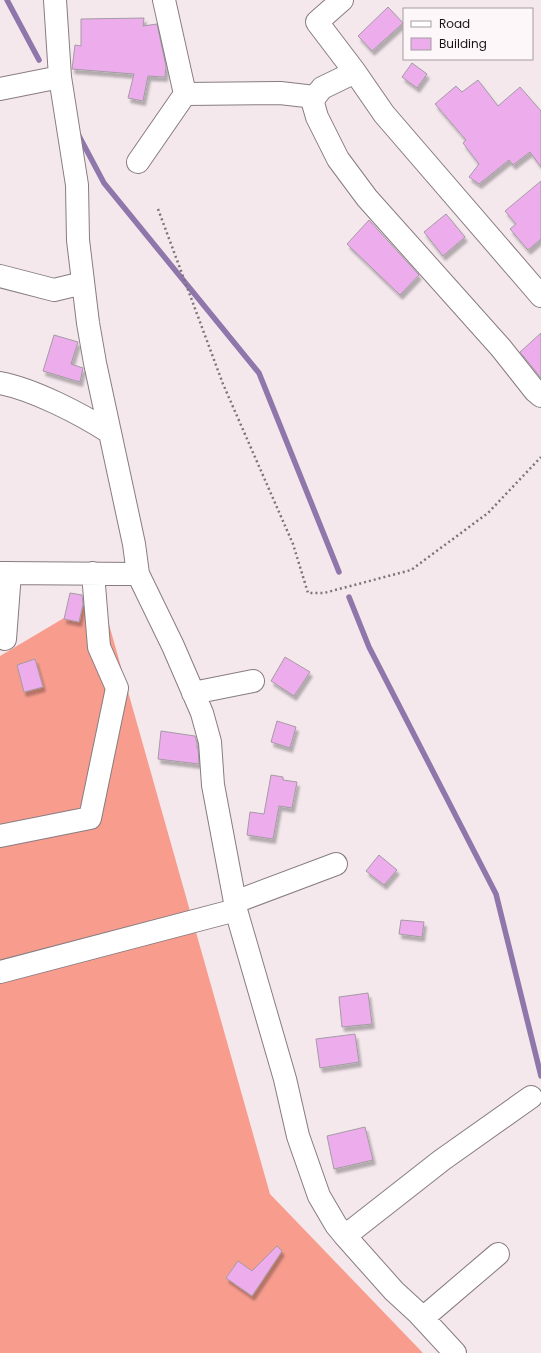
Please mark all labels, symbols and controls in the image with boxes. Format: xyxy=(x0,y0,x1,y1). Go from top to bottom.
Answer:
legend xyxy=(403,8,533,60)
text: Road xyxy=(439,15,470,32)
text: Building xyxy=(439,35,487,52)

